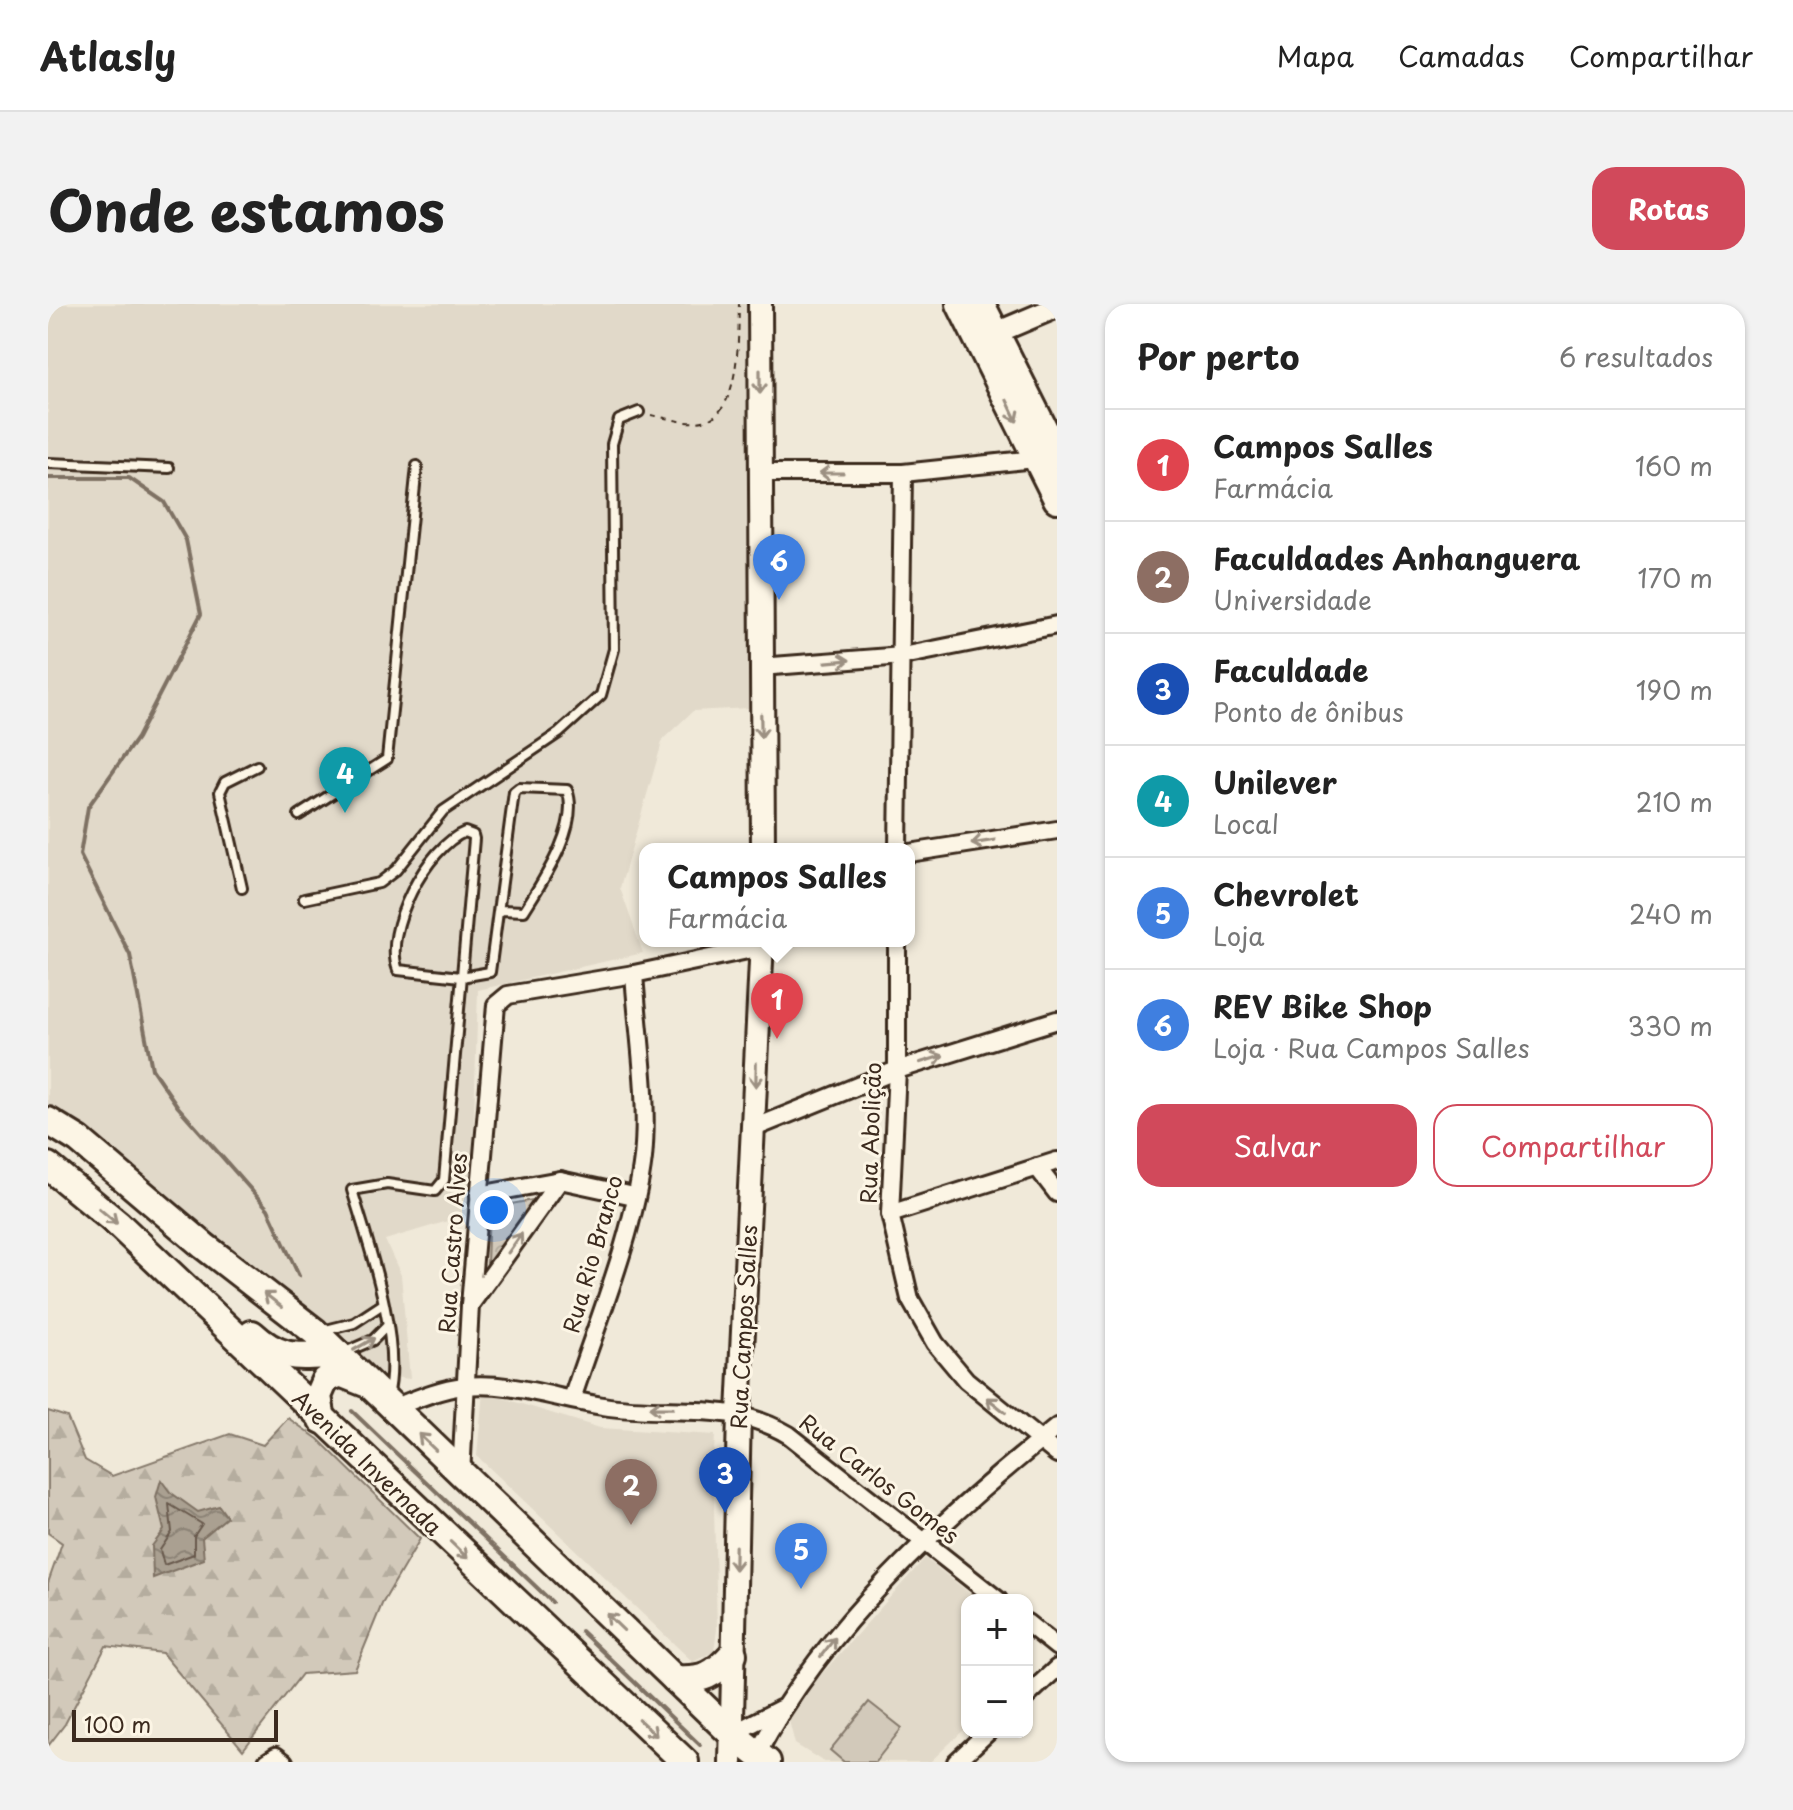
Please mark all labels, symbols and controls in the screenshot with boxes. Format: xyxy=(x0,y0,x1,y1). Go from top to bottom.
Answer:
text: Atlasly xyxy=(40,27,176,84)
text: Mapa xyxy=(1277,34,1354,77)
text: Camadas xyxy=(1398,34,1525,77)
text: Compartilhar xyxy=(1569,34,1753,77)
text: Onde estamos xyxy=(48,166,445,251)
button: Rotas xyxy=(1592,167,1745,250)
text: Por perto xyxy=(1137,330,1299,382)
text: 6 resultados xyxy=(1559,337,1713,376)
one-way arrow xyxy=(752,368,767,395)
one-way arrow xyxy=(1005,399,1020,423)
text: Campos Salles xyxy=(1213,423,1433,468)
text: 1 xyxy=(1157,446,1169,485)
text: 160 m xyxy=(1635,446,1713,485)
one-way arrow xyxy=(818,465,845,481)
text: Farmácia xyxy=(1213,468,1333,507)
pin: 6 xyxy=(753,534,805,600)
text: Faculdades Anhanguera xyxy=(1213,535,1581,580)
text: 2 xyxy=(1154,558,1172,597)
text: 170 m xyxy=(1638,558,1713,597)
text: Universidade xyxy=(1213,580,1372,619)
text: Faculdade xyxy=(1213,647,1369,692)
one-way arrow xyxy=(824,653,851,668)
text: 3 xyxy=(1154,670,1172,709)
text: 190 m xyxy=(1636,670,1713,709)
text: Ponto de ônibus xyxy=(1213,692,1404,731)
one-way arrow xyxy=(753,712,769,739)
pin: 4 xyxy=(319,747,371,813)
text: Unilever xyxy=(1213,759,1337,804)
text: 4 xyxy=(1154,782,1172,821)
text: 210 m xyxy=(1636,782,1713,821)
text: Local xyxy=(1213,804,1279,843)
one-way arrow xyxy=(971,835,996,850)
popup xyxy=(639,843,915,947)
text: Campos Salles xyxy=(667,853,887,898)
text: Chevrolet xyxy=(1213,871,1359,916)
text: 5 xyxy=(1155,894,1171,933)
text: 240 m xyxy=(1629,894,1713,933)
text: Farmácia xyxy=(667,898,787,937)
text: Loja xyxy=(1213,916,1264,955)
pin: 1 xyxy=(751,973,803,1039)
text: REV Bike Shop xyxy=(1213,983,1432,1028)
text: 6 xyxy=(1154,1006,1172,1045)
text: 330 m xyxy=(1628,1006,1713,1045)
text: Loja · Rua Campos Salles xyxy=(1213,1028,1530,1067)
one-way arrow xyxy=(919,1051,944,1066)
one-way arrow xyxy=(748,1061,763,1088)
street label: Rua Abolição xyxy=(851,1062,888,1204)
button: Salvar xyxy=(1137,1104,1417,1187)
button: Compartilhar xyxy=(1433,1104,1713,1187)
street label: Rua Castro Alves xyxy=(429,1152,474,1334)
street label: Rua Rio Branco xyxy=(553,1171,630,1336)
your location xyxy=(474,1190,514,1230)
one-way arrow xyxy=(97,1207,118,1225)
street label: Rua Campos Salles xyxy=(721,1224,764,1430)
one-way arrow xyxy=(507,1232,523,1254)
one-way arrow xyxy=(263,1292,285,1309)
one-way arrow xyxy=(352,1336,375,1352)
street label: Avenida Invernada xyxy=(286,1382,450,1542)
one-way arrow xyxy=(987,1396,1007,1414)
one-way arrow xyxy=(648,1400,675,1416)
street label: Rua Carlos Gomes xyxy=(793,1405,967,1551)
one-way arrow xyxy=(418,1432,437,1452)
pin: 3 xyxy=(699,1447,751,1513)
pin: 2 xyxy=(605,1459,657,1525)
pin: 5 xyxy=(775,1523,827,1589)
one-way arrow xyxy=(449,1540,469,1559)
one-way arrow xyxy=(728,1544,743,1571)
map controls xyxy=(961,1594,1033,1738)
button: + xyxy=(961,1594,1033,1666)
one-way arrow xyxy=(605,1612,625,1631)
one-way arrow xyxy=(820,1637,837,1658)
button: − xyxy=(961,1666,1033,1738)
scale bar xyxy=(72,1706,278,1742)
text: 100 m xyxy=(84,1707,151,1740)
one-way arrow xyxy=(638,1719,658,1738)

